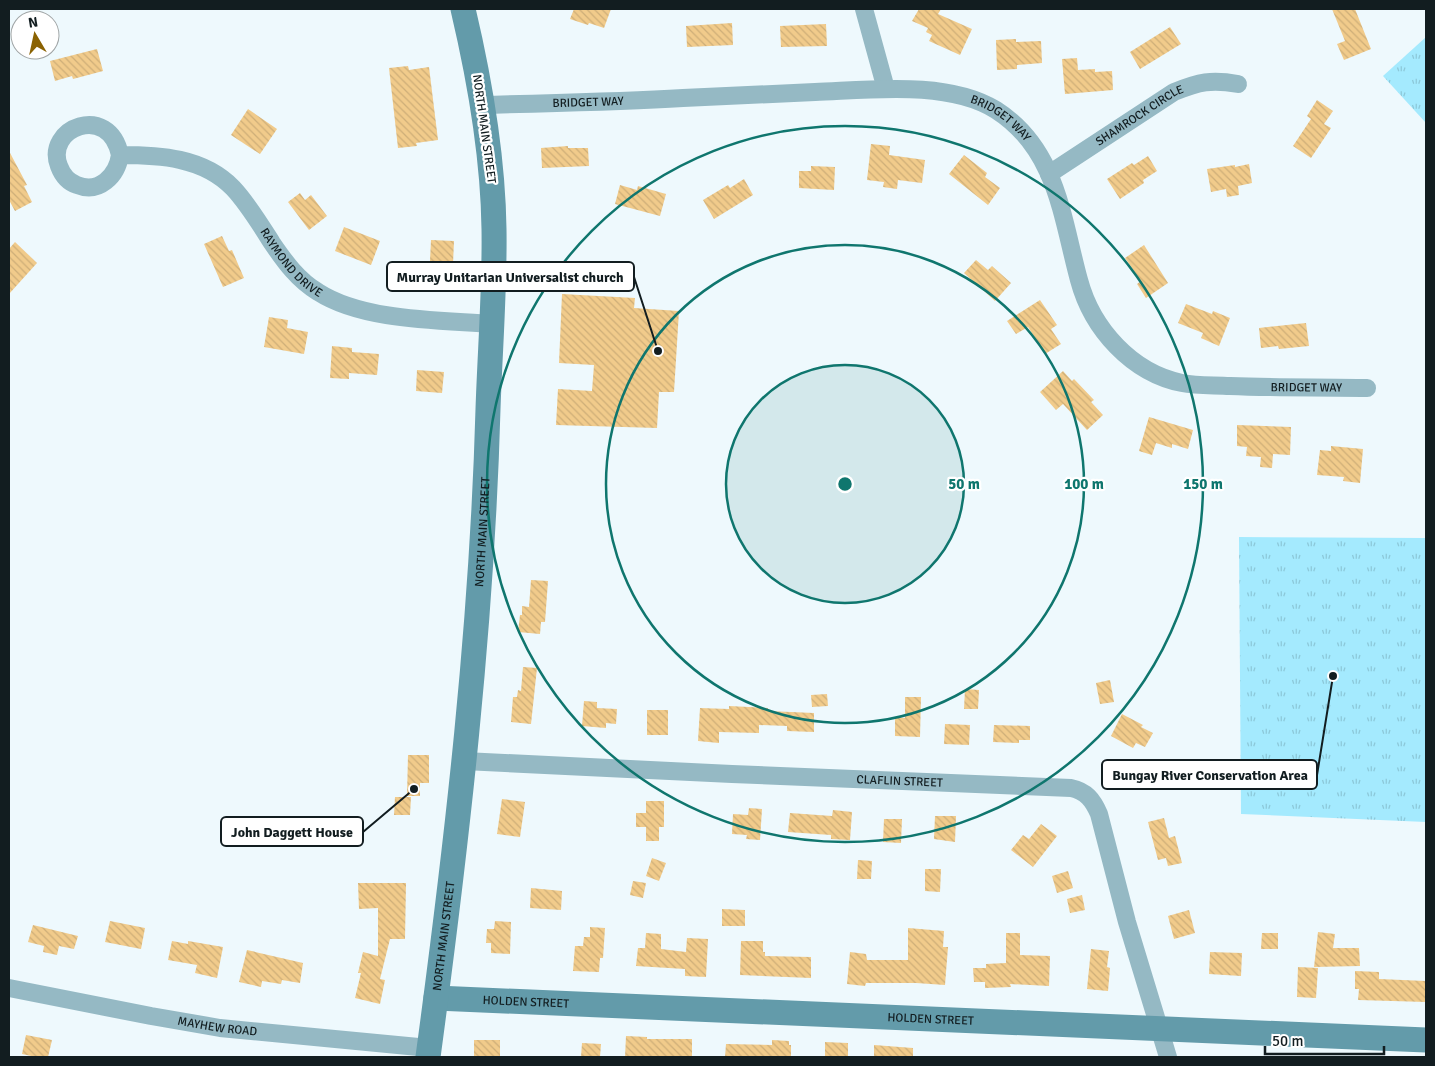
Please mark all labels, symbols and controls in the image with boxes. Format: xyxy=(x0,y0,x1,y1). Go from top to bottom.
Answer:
north arrow xyxy=(10,10,60,60)
text: N xyxy=(27,13,39,32)
street label: NORTH MAIN STREET xyxy=(469,73,499,185)
street label: SHAMROCK CIRCLE xyxy=(1093,81,1186,149)
street label: BRIDGET WAY xyxy=(969,91,1034,144)
street label: BRIDGET WAY xyxy=(552,93,624,111)
street label: RAYMOND DRIVE xyxy=(257,225,325,301)
callout: Murray Unitarian Universalist church xyxy=(387,262,634,291)
text: Murray Unitarian Universalist church xyxy=(396,269,624,286)
street label: BRIDGET WAY xyxy=(1271,380,1342,395)
centre of rings xyxy=(836,475,854,493)
text: 50 m xyxy=(948,475,980,493)
text: 100 m xyxy=(1064,475,1104,493)
text: 150 m xyxy=(1183,475,1223,493)
street label: NORTH MAIN STREET xyxy=(472,477,493,587)
callout: Bungay River Conservation Area xyxy=(1102,760,1317,789)
text: Bungay River Conservation Area xyxy=(1112,767,1308,784)
street label: CLAFLIN STREET xyxy=(856,772,943,790)
callout: John Daggett House xyxy=(221,817,363,846)
text: John Daggett House xyxy=(231,824,353,841)
street label: NORTH MAIN STREET xyxy=(429,880,458,992)
street label: HOLDEN STREET xyxy=(482,992,570,1011)
street label: HOLDEN STREET xyxy=(887,1010,974,1028)
street label: MAYHEW ROAD xyxy=(177,1013,258,1039)
scale bar xyxy=(1265,1024,1384,1056)
text: 50 m xyxy=(1272,1032,1303,1050)

